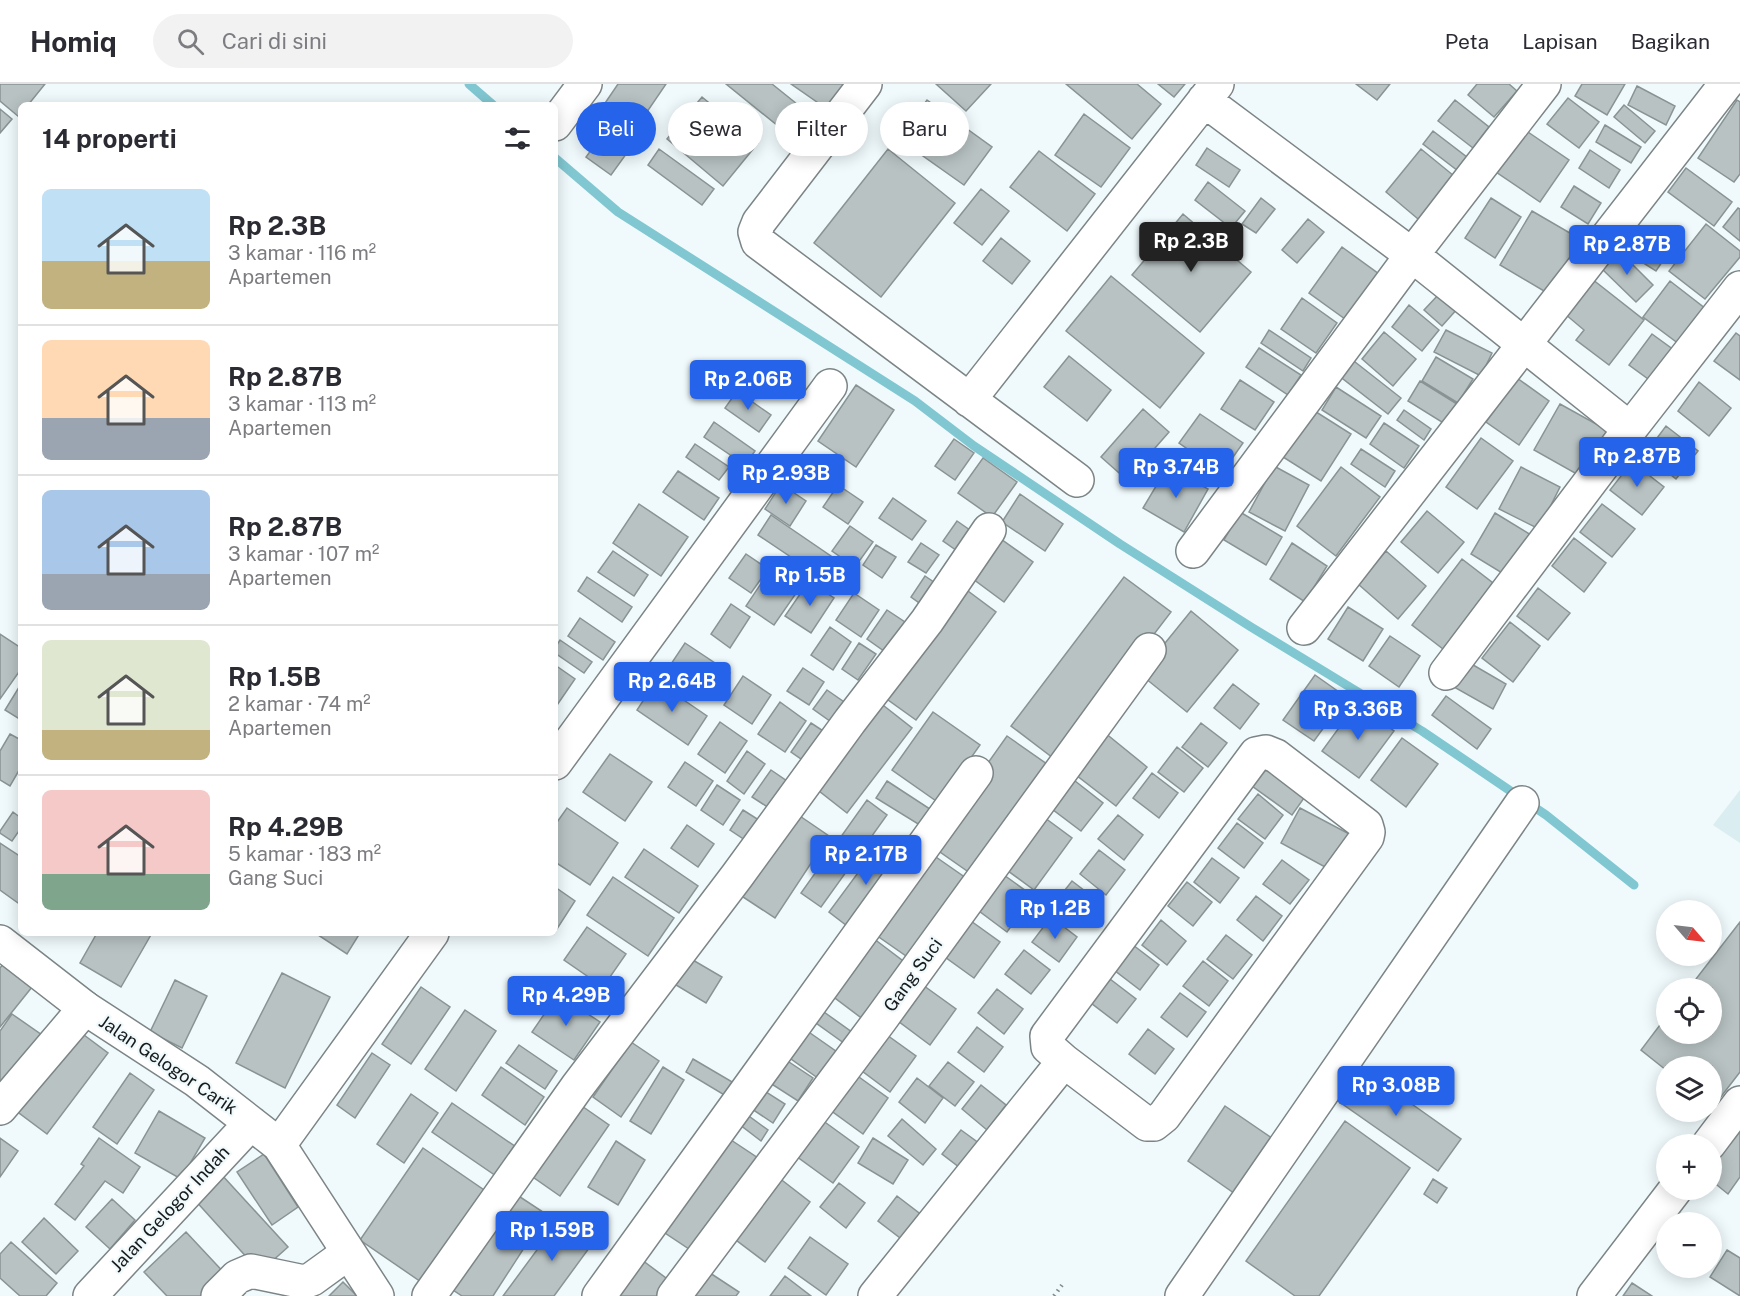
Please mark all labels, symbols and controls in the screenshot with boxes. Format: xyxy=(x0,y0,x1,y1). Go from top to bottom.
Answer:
search box xyxy=(153,14,573,68)
text: Homiq xyxy=(30,25,117,58)
icon: search xyxy=(174,25,207,58)
text: Cari di sini xyxy=(222,28,327,54)
text: Peta xyxy=(1445,29,1489,54)
text: Lapisan xyxy=(1522,29,1598,54)
text: Bagikan xyxy=(1631,29,1710,54)
chip: Beli xyxy=(576,102,656,156)
chip: Sewa xyxy=(668,102,763,156)
chip: Filter xyxy=(775,102,868,156)
chip: Baru xyxy=(880,102,969,156)
icon: filters xyxy=(501,122,534,155)
text: 14 properti xyxy=(42,123,177,154)
text: Rp 2.3B xyxy=(228,210,326,241)
icon: home xyxy=(90,213,162,285)
pin: Rp 2.3B xyxy=(1136,222,1246,273)
pin: Rp 2.87B xyxy=(1565,225,1689,276)
text: Rp 2.3B xyxy=(1153,229,1229,253)
text: Rp 2.87B xyxy=(1583,232,1671,256)
text: 3 kamar · 116 m² xyxy=(228,241,376,265)
text: Apartemen xyxy=(228,265,332,289)
pin: Rp 2.06B xyxy=(686,360,810,411)
text: Rp 2.87B xyxy=(228,361,342,392)
icon: home xyxy=(90,364,162,436)
text: Rp 2.06B xyxy=(704,367,792,391)
text: 3 kamar · 113 m² xyxy=(228,392,376,416)
text: Apartemen xyxy=(228,416,332,440)
pin: Rp 2.87B xyxy=(1575,437,1699,488)
text: Rp 2.87B xyxy=(1593,444,1681,468)
pin: Rp 3.74B xyxy=(1114,448,1238,499)
pin: Rp 2.93B xyxy=(724,454,848,505)
text: Rp 3.74B xyxy=(1133,455,1219,479)
text: Rp 2.93B xyxy=(742,461,830,485)
text: Rp 2.87B xyxy=(228,511,342,542)
icon: home xyxy=(90,514,162,586)
text: 3 kamar · 107 m² xyxy=(228,542,379,566)
pin: Rp 1.5B xyxy=(755,556,865,607)
text: Rp 1.5B xyxy=(774,563,846,587)
text: Apartemen xyxy=(228,566,332,590)
text: Rp 1.5B xyxy=(228,661,321,692)
pin: Rp 2.64B xyxy=(610,662,734,713)
icon: home xyxy=(90,664,162,736)
text: Rp 2.64B xyxy=(628,669,716,693)
pin: Rp 3.36B xyxy=(1296,690,1420,741)
text: 2 kamar · 74 m² xyxy=(228,692,371,716)
text: Rp 3.36B xyxy=(1313,697,1403,721)
text: Apartemen xyxy=(228,716,332,740)
text: Rp 4.29B xyxy=(228,811,344,842)
icon: home xyxy=(90,814,162,886)
pin: Rp 2.17B xyxy=(804,835,928,886)
text: 5 kamar · 183 m² xyxy=(228,842,381,866)
text: Rp 2.17B xyxy=(824,842,908,866)
text: Gang Suci xyxy=(228,866,323,890)
pin: Rp 1.2B xyxy=(1000,889,1110,940)
text: Rp 1.2B xyxy=(1019,896,1091,920)
north arrow xyxy=(1656,900,1722,966)
map controls xyxy=(1656,900,1722,1278)
street label: Gang Suci xyxy=(879,934,946,1016)
pin: Rp 4.29B xyxy=(504,976,628,1027)
button: locate xyxy=(1656,978,1722,1044)
text: Rp 4.29B xyxy=(522,983,610,1007)
street label: Jalan Gelogor Carik xyxy=(95,1011,241,1119)
button: layers xyxy=(1656,1056,1722,1122)
pin: Rp 3.08B xyxy=(1334,1066,1458,1117)
text: Rp 3.08B xyxy=(1351,1073,1441,1097)
button: + xyxy=(1656,1134,1722,1200)
street label: Jalan Gelogor Indah xyxy=(106,1141,233,1276)
pin: Rp 1.59B xyxy=(490,1211,614,1262)
button: − xyxy=(1656,1212,1722,1278)
text: Rp 1.59B xyxy=(510,1218,594,1242)

